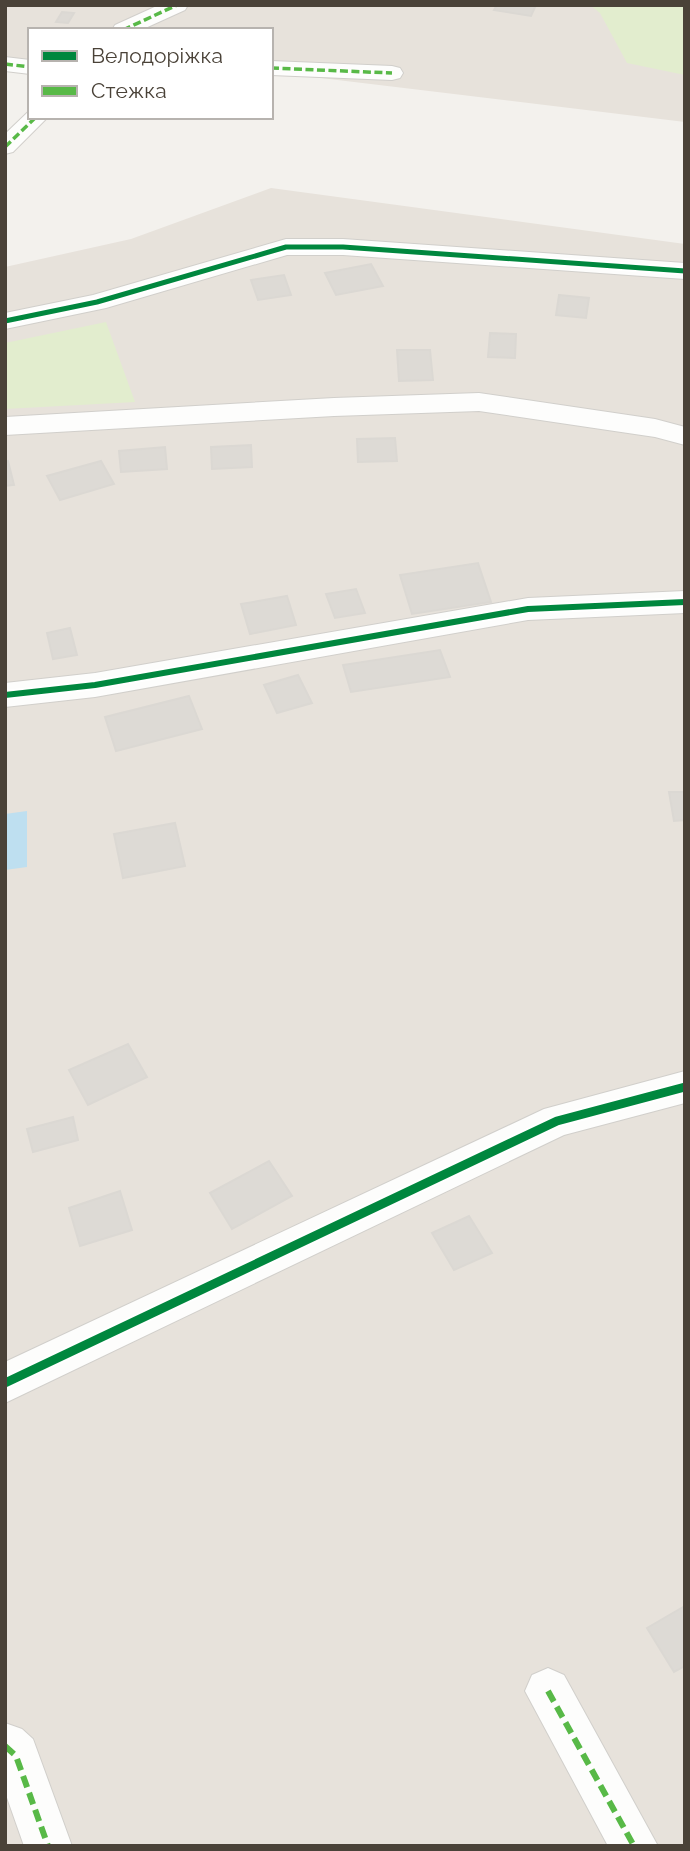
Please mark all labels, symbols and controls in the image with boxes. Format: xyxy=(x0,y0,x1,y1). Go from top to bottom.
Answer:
legend xyxy=(28,28,273,119)
text: Велодоріжка xyxy=(91,43,223,68)
text: Стежка xyxy=(91,78,167,103)

